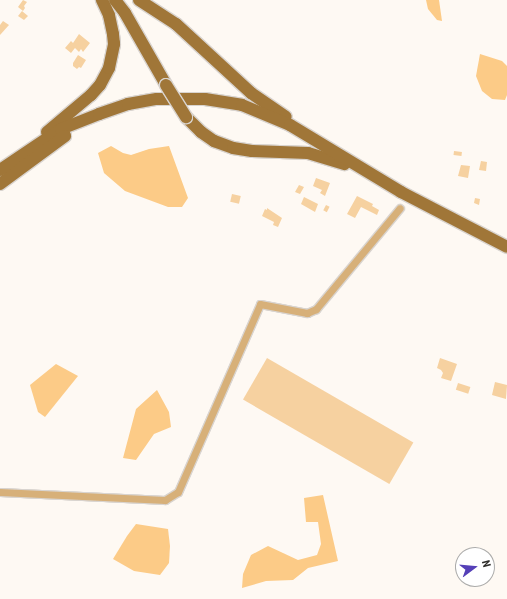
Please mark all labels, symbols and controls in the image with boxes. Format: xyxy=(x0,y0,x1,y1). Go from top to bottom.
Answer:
north arrow xyxy=(455,547,495,587)
text: N xyxy=(479,559,493,569)

